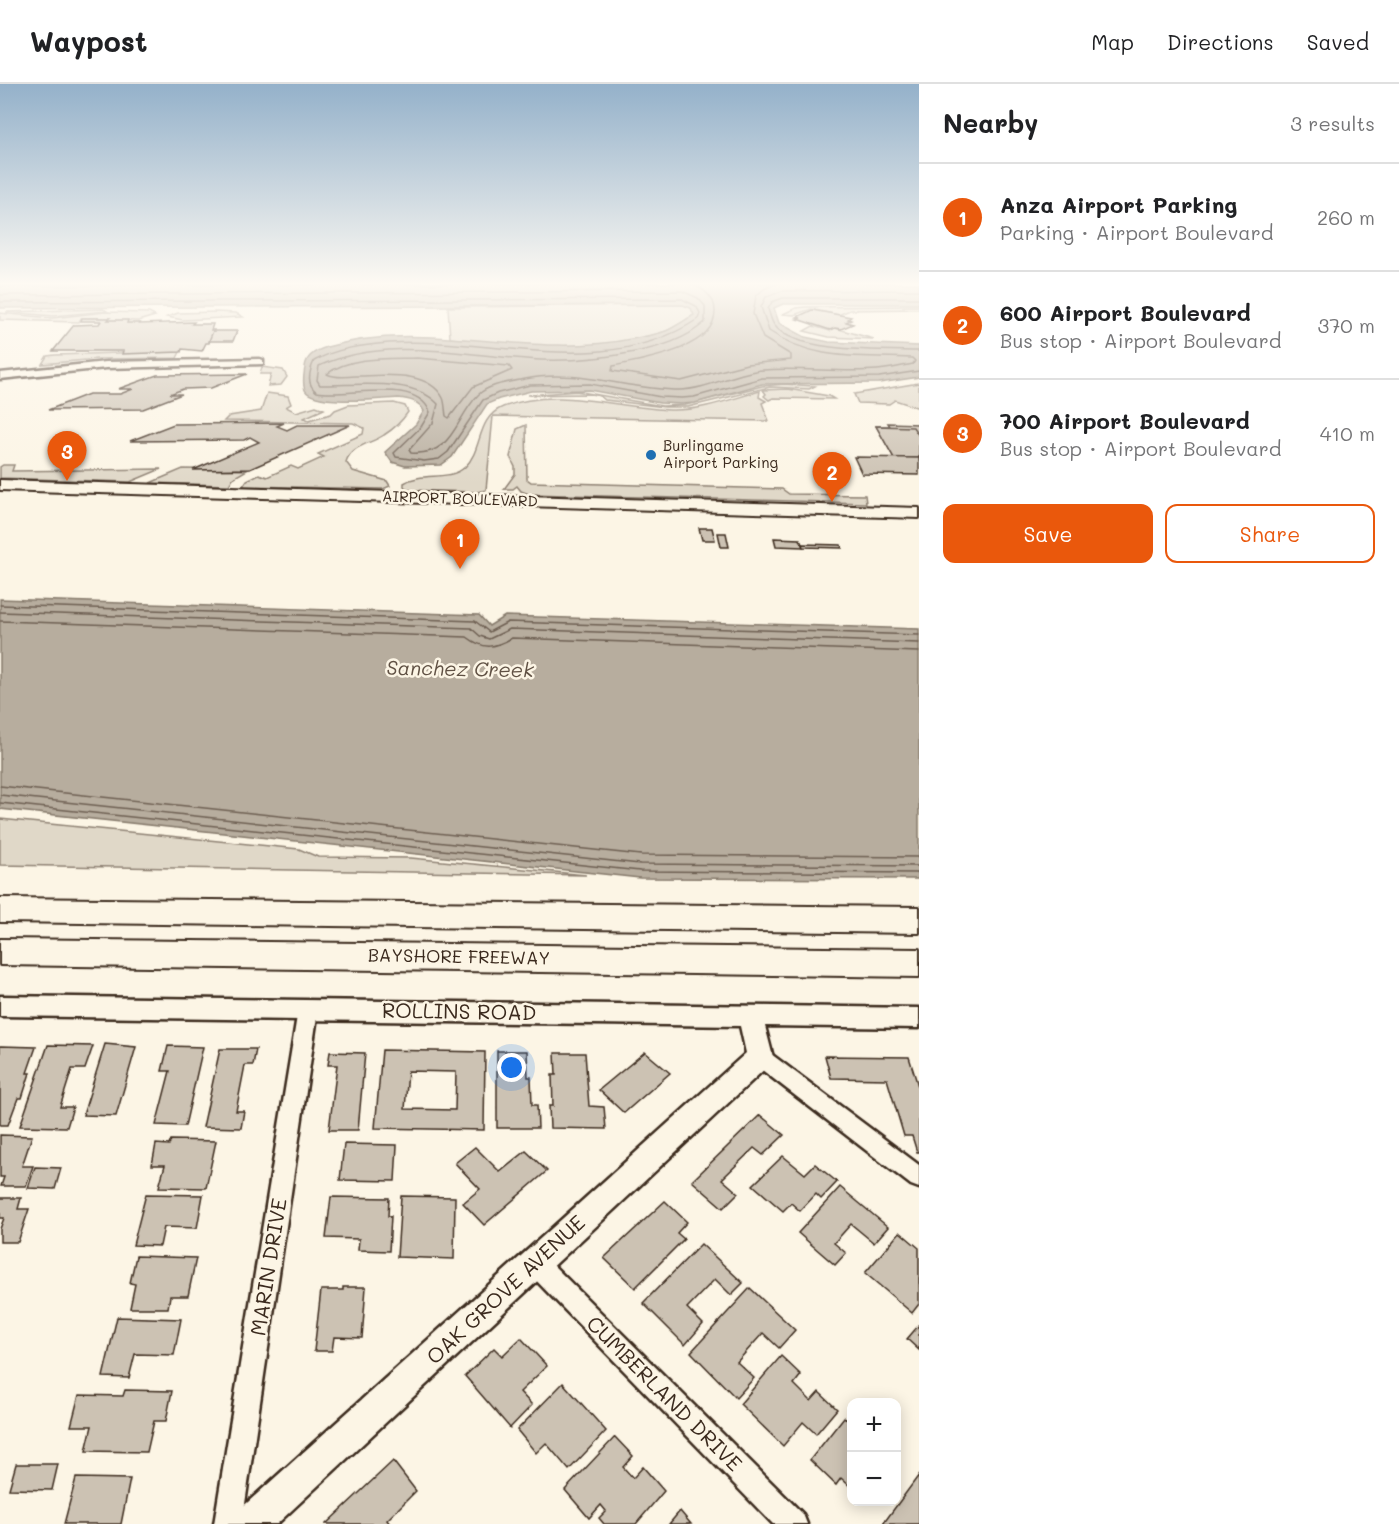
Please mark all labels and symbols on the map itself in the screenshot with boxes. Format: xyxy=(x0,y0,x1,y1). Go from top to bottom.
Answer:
pin: 3 xyxy=(48,432,86,481)
place label: Burlingame Airport Parking xyxy=(663,435,778,472)
marker: Burlingame Airport Parking xyxy=(644,448,658,462)
pin: 2 xyxy=(812,452,852,502)
street label: AIRPORT BOULEVARD xyxy=(382,485,538,511)
pin: 1 xyxy=(440,520,480,569)
water label: Sanchez Creek xyxy=(386,654,534,682)
street label: BAYSHORE FREEWAY xyxy=(368,942,550,970)
street label: ROLLINS ROAD xyxy=(382,996,536,1025)
your location xyxy=(497,1053,526,1082)
street label: MARIN DRIVE xyxy=(243,1196,292,1337)
street label: OAK GROVE AVENUE xyxy=(420,1208,590,1369)
street label: CUMBERLAND DRIVE xyxy=(582,1309,749,1476)

